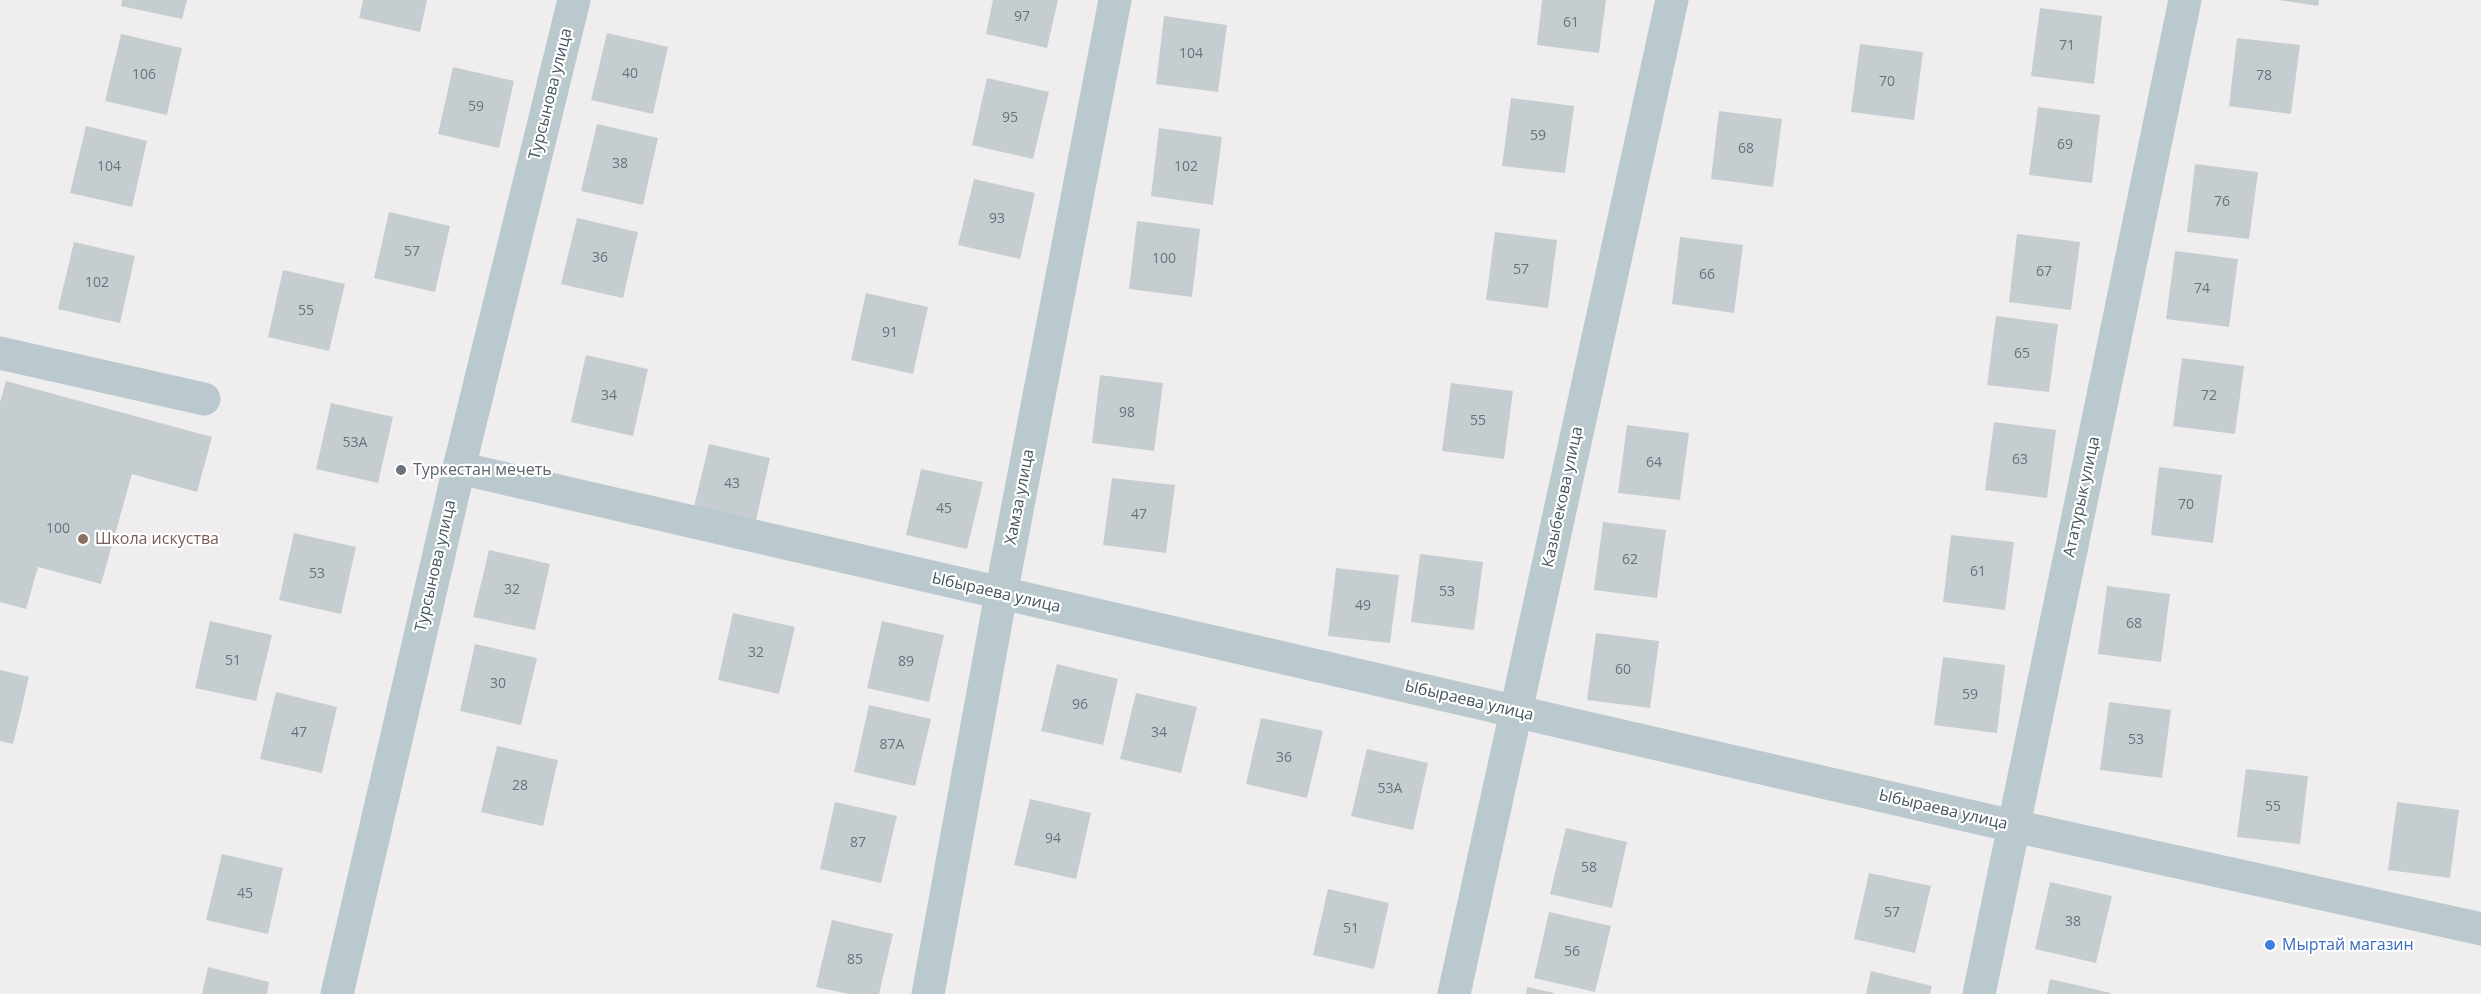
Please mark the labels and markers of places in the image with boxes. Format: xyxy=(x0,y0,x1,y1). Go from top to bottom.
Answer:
place label: Туркестан мечеть xyxy=(413,460,552,480)
marker: Туркестан мечеть xyxy=(394,463,408,477)
place label: Школа искуства xyxy=(95,529,219,549)
marker: Школа искуства xyxy=(76,532,90,546)
place label: Мыртай магазин xyxy=(2282,935,2414,955)
marker: Мыртай магазин xyxy=(2263,938,2277,952)

